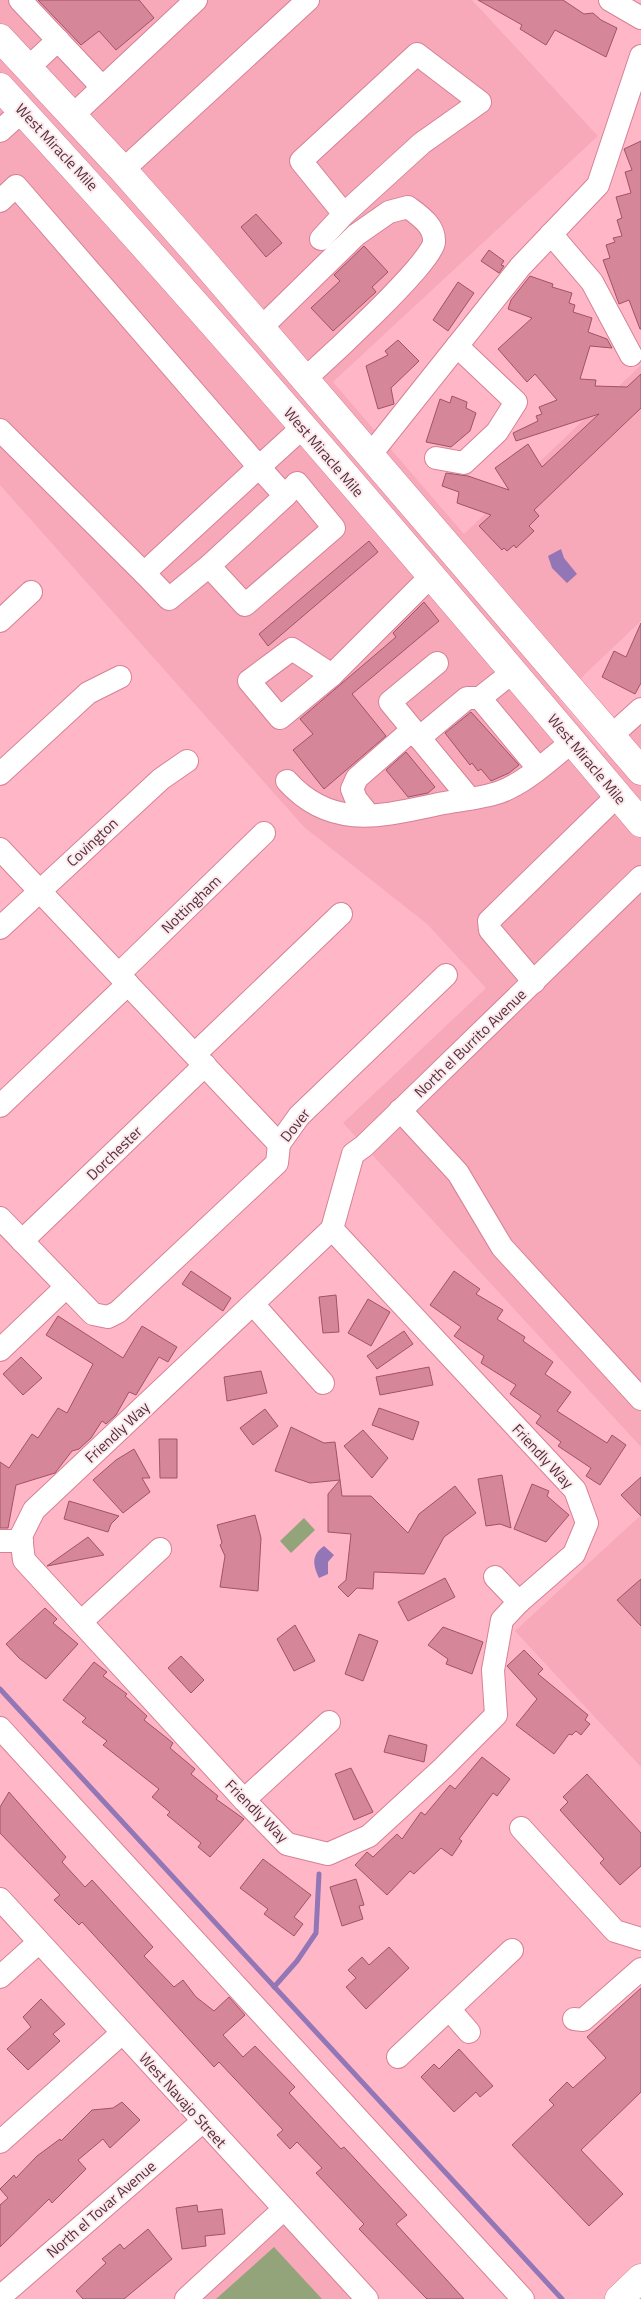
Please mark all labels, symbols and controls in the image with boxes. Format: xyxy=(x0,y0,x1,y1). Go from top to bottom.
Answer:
street label: West Miracle Mile xyxy=(10,98,104,196)
street label: West Miracle Mile xyxy=(278,402,370,502)
street label: West Miracle Mile xyxy=(542,709,632,809)
street label: Covington xyxy=(61,812,123,872)
street label: Nottingham xyxy=(156,869,226,939)
street label: North el Burrito Avenue xyxy=(409,983,531,1103)
street label: Dover xyxy=(274,1103,316,1147)
street label: Dorchester xyxy=(81,1120,147,1186)
street label: Friendly Way xyxy=(79,1396,155,1468)
street label: Friendly Way xyxy=(507,1418,579,1494)
street label: Friendly Way xyxy=(220,1774,294,1848)
street label: West Navajo Street xyxy=(134,2047,233,2153)
street label: North el Tovar Avenue xyxy=(41,2155,161,2263)

